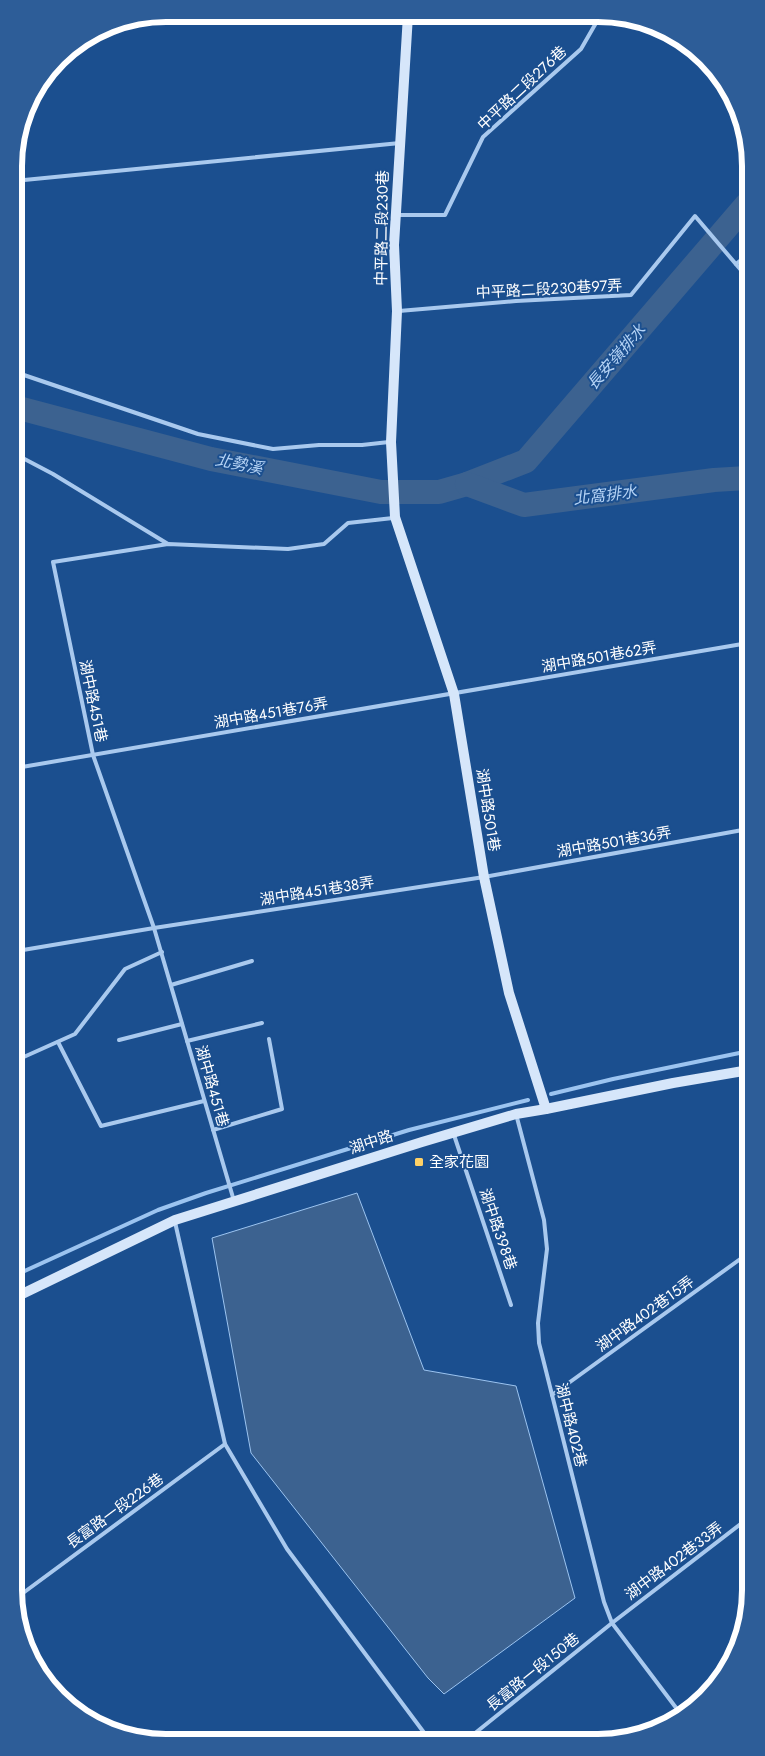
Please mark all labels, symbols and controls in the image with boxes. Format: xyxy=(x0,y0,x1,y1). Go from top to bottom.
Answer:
street label: 中平路二段276巷 xyxy=(472,41,572,135)
street label: 中平路二段230巷 xyxy=(370,170,394,286)
street label: 中平路二段230巷97弄 xyxy=(475,274,623,304)
water label: 長安嶺排水 xyxy=(581,319,652,395)
water label: 北勢溪 xyxy=(213,448,267,480)
water label: 北窩排水 xyxy=(572,480,639,510)
street label: 湖中路501巷62弄 xyxy=(540,636,658,678)
street label: 湖中路451巷 xyxy=(74,658,112,744)
street label: 湖中路451巷76弄 xyxy=(212,692,330,734)
street label: 湖中路501巷 xyxy=(471,767,505,853)
street label: 湖中路501巷36弄 xyxy=(555,821,673,863)
street label: 湖中路451巷38弄 xyxy=(258,871,376,911)
street label: 湖中路451巷 xyxy=(190,1043,234,1129)
street label: 湖中路 xyxy=(346,1125,396,1159)
place label: 全家花園 xyxy=(429,1151,489,1173)
marker: 全家花園 xyxy=(413,1156,425,1168)
street label: 湖中路398巷 xyxy=(474,1185,522,1273)
street label: 湖中路402巷15弄 xyxy=(591,1271,699,1357)
street label: 湖中路402巷 xyxy=(550,1380,592,1470)
street label: 長富路一段226巷 xyxy=(62,1468,168,1554)
street label: 湖中路402巷33弄 xyxy=(620,1517,728,1605)
street label: 長富路一段150巷 xyxy=(482,1628,584,1716)

